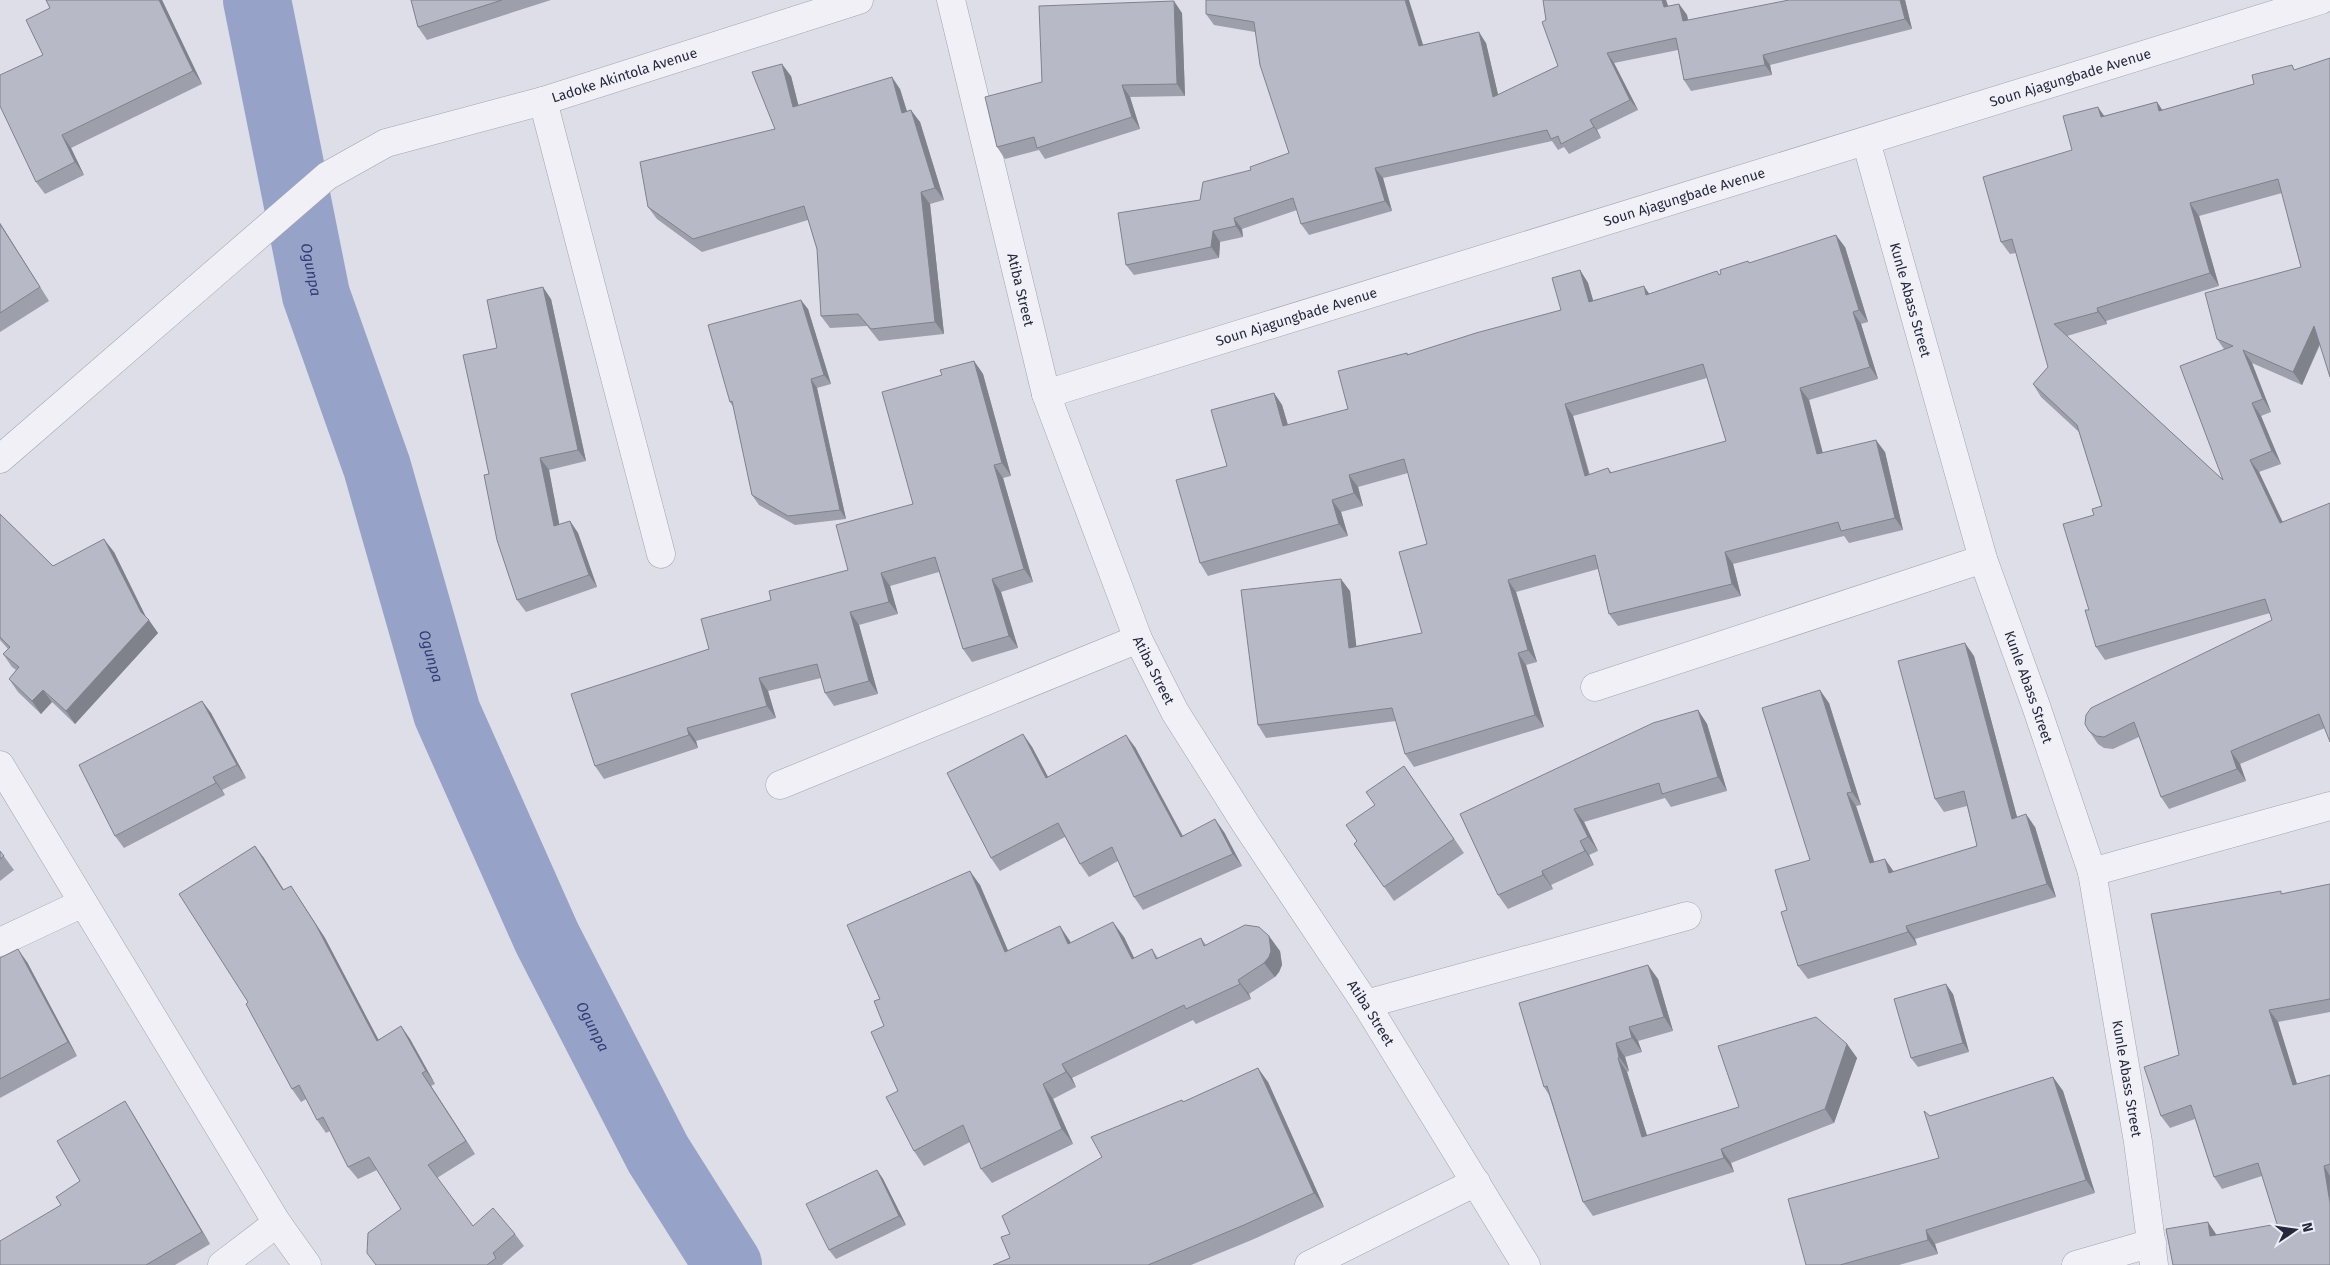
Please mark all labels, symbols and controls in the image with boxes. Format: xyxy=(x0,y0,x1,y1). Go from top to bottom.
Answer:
street label: Ladoke Akintola Avenue xyxy=(550,44,699,107)
street label: Soun Ajagungbade Avenue xyxy=(1987,45,2153,111)
street label: Soun Ajagungbade Avenue xyxy=(1601,164,1767,230)
street label: Kunle Abass Street xyxy=(1886,241,1934,360)
water label: Ogunpa xyxy=(297,242,325,298)
street label: Atiba Street xyxy=(1003,252,1038,329)
street label: Soun Ajagungbade Avenue xyxy=(1214,284,1379,350)
water label: Ogunpa xyxy=(415,628,447,684)
street label: Kunle Abass Street xyxy=(2001,629,2056,747)
street label: Atiba Street xyxy=(1129,633,1178,708)
street label: Atiba Street xyxy=(1343,977,1398,1050)
water label: Ogunpa xyxy=(572,999,613,1055)
street label: Kunle Abass Street xyxy=(2108,1019,2145,1139)
north arrow xyxy=(2270,1205,2320,1255)
text: N xyxy=(2298,1221,2317,1234)

